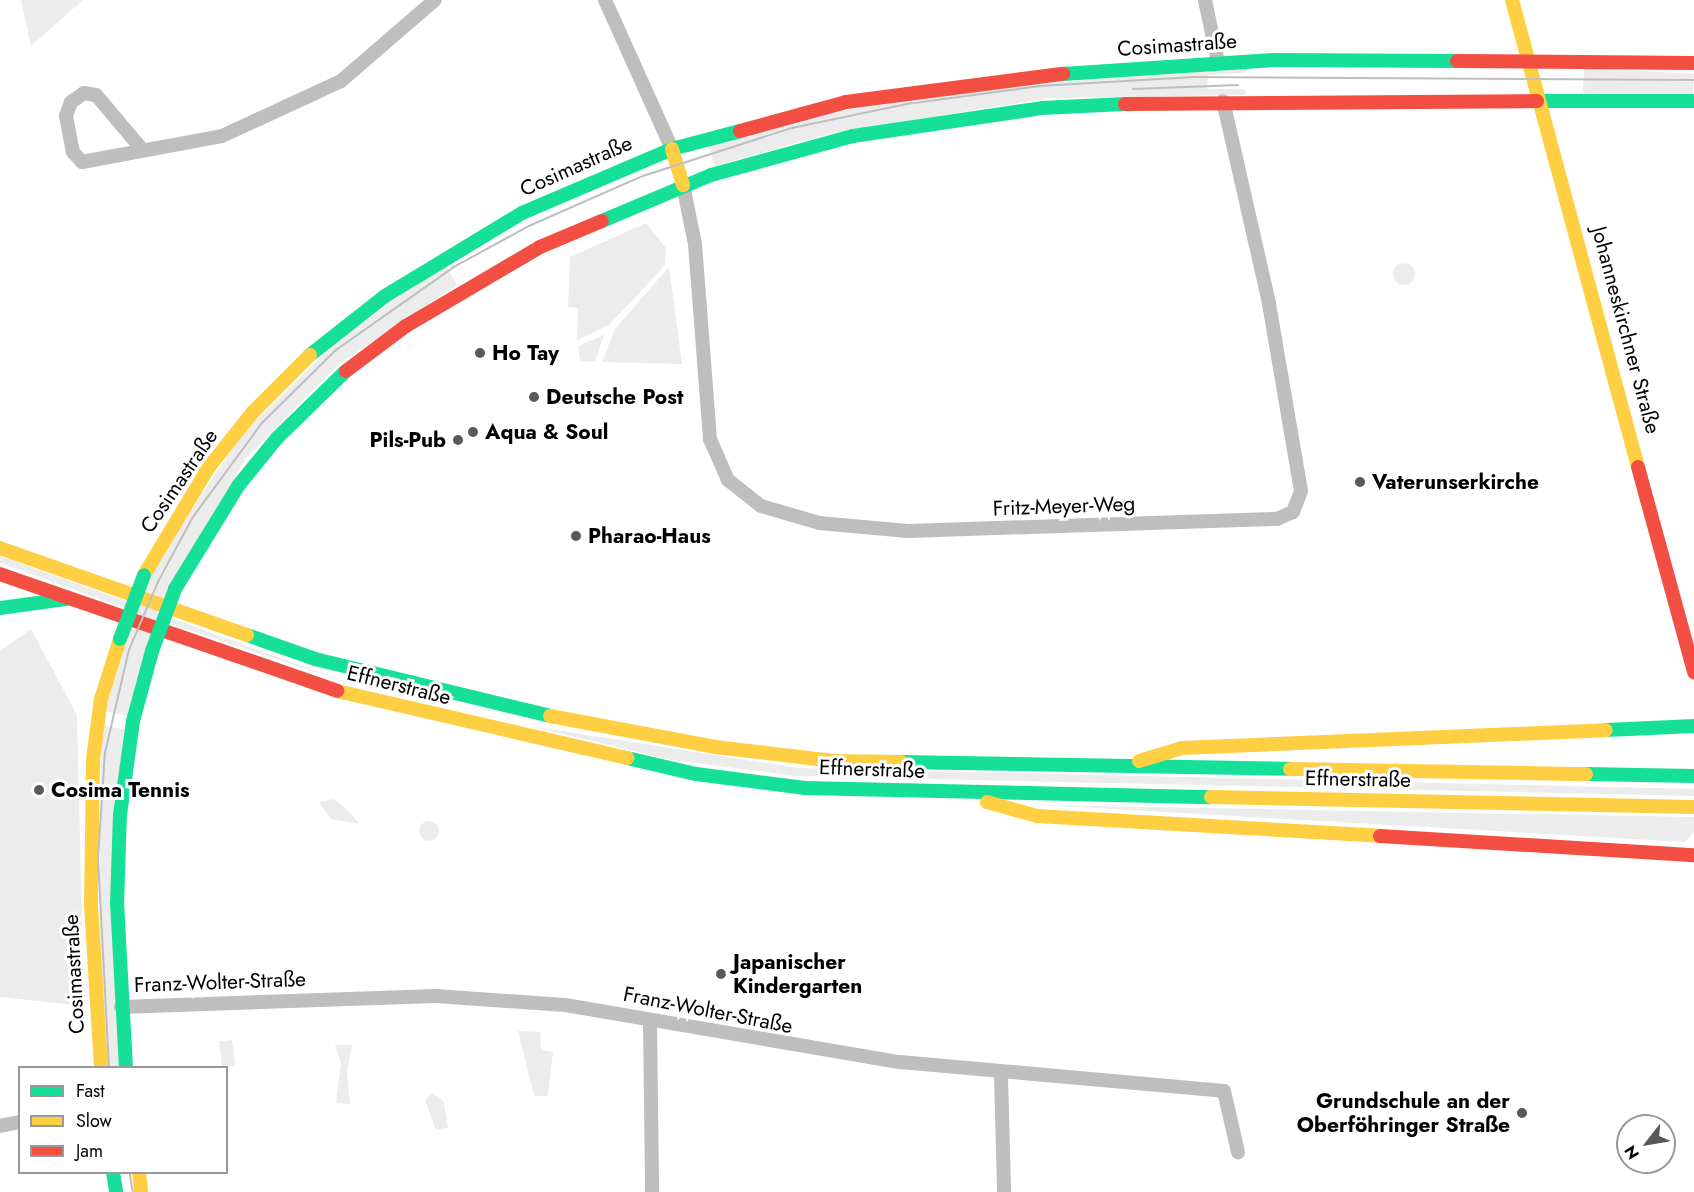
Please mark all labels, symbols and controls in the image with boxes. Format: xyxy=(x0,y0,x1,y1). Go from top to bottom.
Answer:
street label: Cosimastraße xyxy=(1116,28,1238,62)
street label: Cosimastraße xyxy=(516,130,636,202)
street label: Johanneskirchner Straße xyxy=(1586,224,1666,436)
place label: Ho Tay xyxy=(492,340,559,366)
marker: Ho Tay xyxy=(473,346,487,360)
place label: Deutsche Post xyxy=(546,384,684,410)
marker: Deutsche Post xyxy=(527,390,541,404)
place label: Aqua & Soul xyxy=(485,419,608,445)
street label: Cosimastraße xyxy=(135,424,223,538)
marker: Aqua & Soul xyxy=(466,425,480,439)
place label: Pils-Pub xyxy=(370,427,446,453)
marker: Pils-Pub xyxy=(451,433,465,447)
place label: Vaterunserkirche xyxy=(1372,469,1539,495)
marker: Vaterunserkirche xyxy=(1353,475,1367,489)
street label: Fritz-Meyer-Weg xyxy=(992,491,1136,521)
place label: Pharao-Haus xyxy=(588,523,711,549)
marker: Pharao-Haus xyxy=(569,529,583,543)
street label: Effnerstraße xyxy=(344,660,454,710)
street label: Effnerstraße xyxy=(819,755,925,783)
street label: Effnerstraße xyxy=(1305,765,1411,793)
place label: Cosima Tennis xyxy=(51,777,190,803)
marker: Cosima Tennis xyxy=(32,783,46,797)
street label: Cosimastraße xyxy=(58,914,90,1034)
place label: Japanischer Kindergarten xyxy=(733,949,862,999)
street label: Franz-Wolter-Straße xyxy=(134,966,306,998)
marker: Japanischer Kindergarten xyxy=(714,967,728,981)
street label: Franz-Wolter-Straße xyxy=(621,981,795,1039)
legend xyxy=(18,1066,228,1174)
text: Fast xyxy=(76,1078,105,1104)
place label: Grundschule an der Oberföhringer Straße xyxy=(1297,1088,1510,1138)
marker: Grundschule an der Oberföhringer Straße xyxy=(1515,1106,1529,1120)
text: Slow xyxy=(76,1108,112,1134)
north arrow xyxy=(1616,1114,1676,1174)
text: Jam xyxy=(76,1138,103,1164)
text: N xyxy=(1619,1141,1645,1164)

